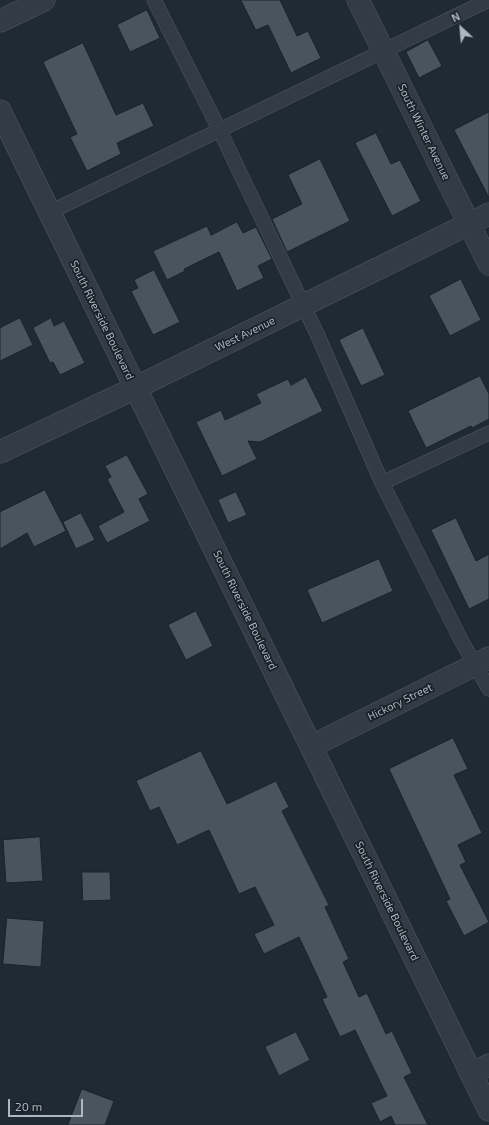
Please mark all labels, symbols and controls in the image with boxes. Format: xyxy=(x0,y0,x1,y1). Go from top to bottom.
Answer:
north arrow xyxy=(441,8,481,48)
text: N xyxy=(449,9,462,24)
street label: South Winter Avenue xyxy=(395,82,453,182)
street label: South Riverside Boulevard xyxy=(67,258,137,382)
street label: West Avenue xyxy=(213,314,277,354)
street label: South Riverside Boulevard xyxy=(210,548,280,672)
street label: Hickory Street xyxy=(365,681,435,723)
street label: South Riverside Boulevard xyxy=(352,839,422,963)
scale bar xyxy=(10,1091,85,1117)
text: 20 m xyxy=(15,1099,42,1113)

